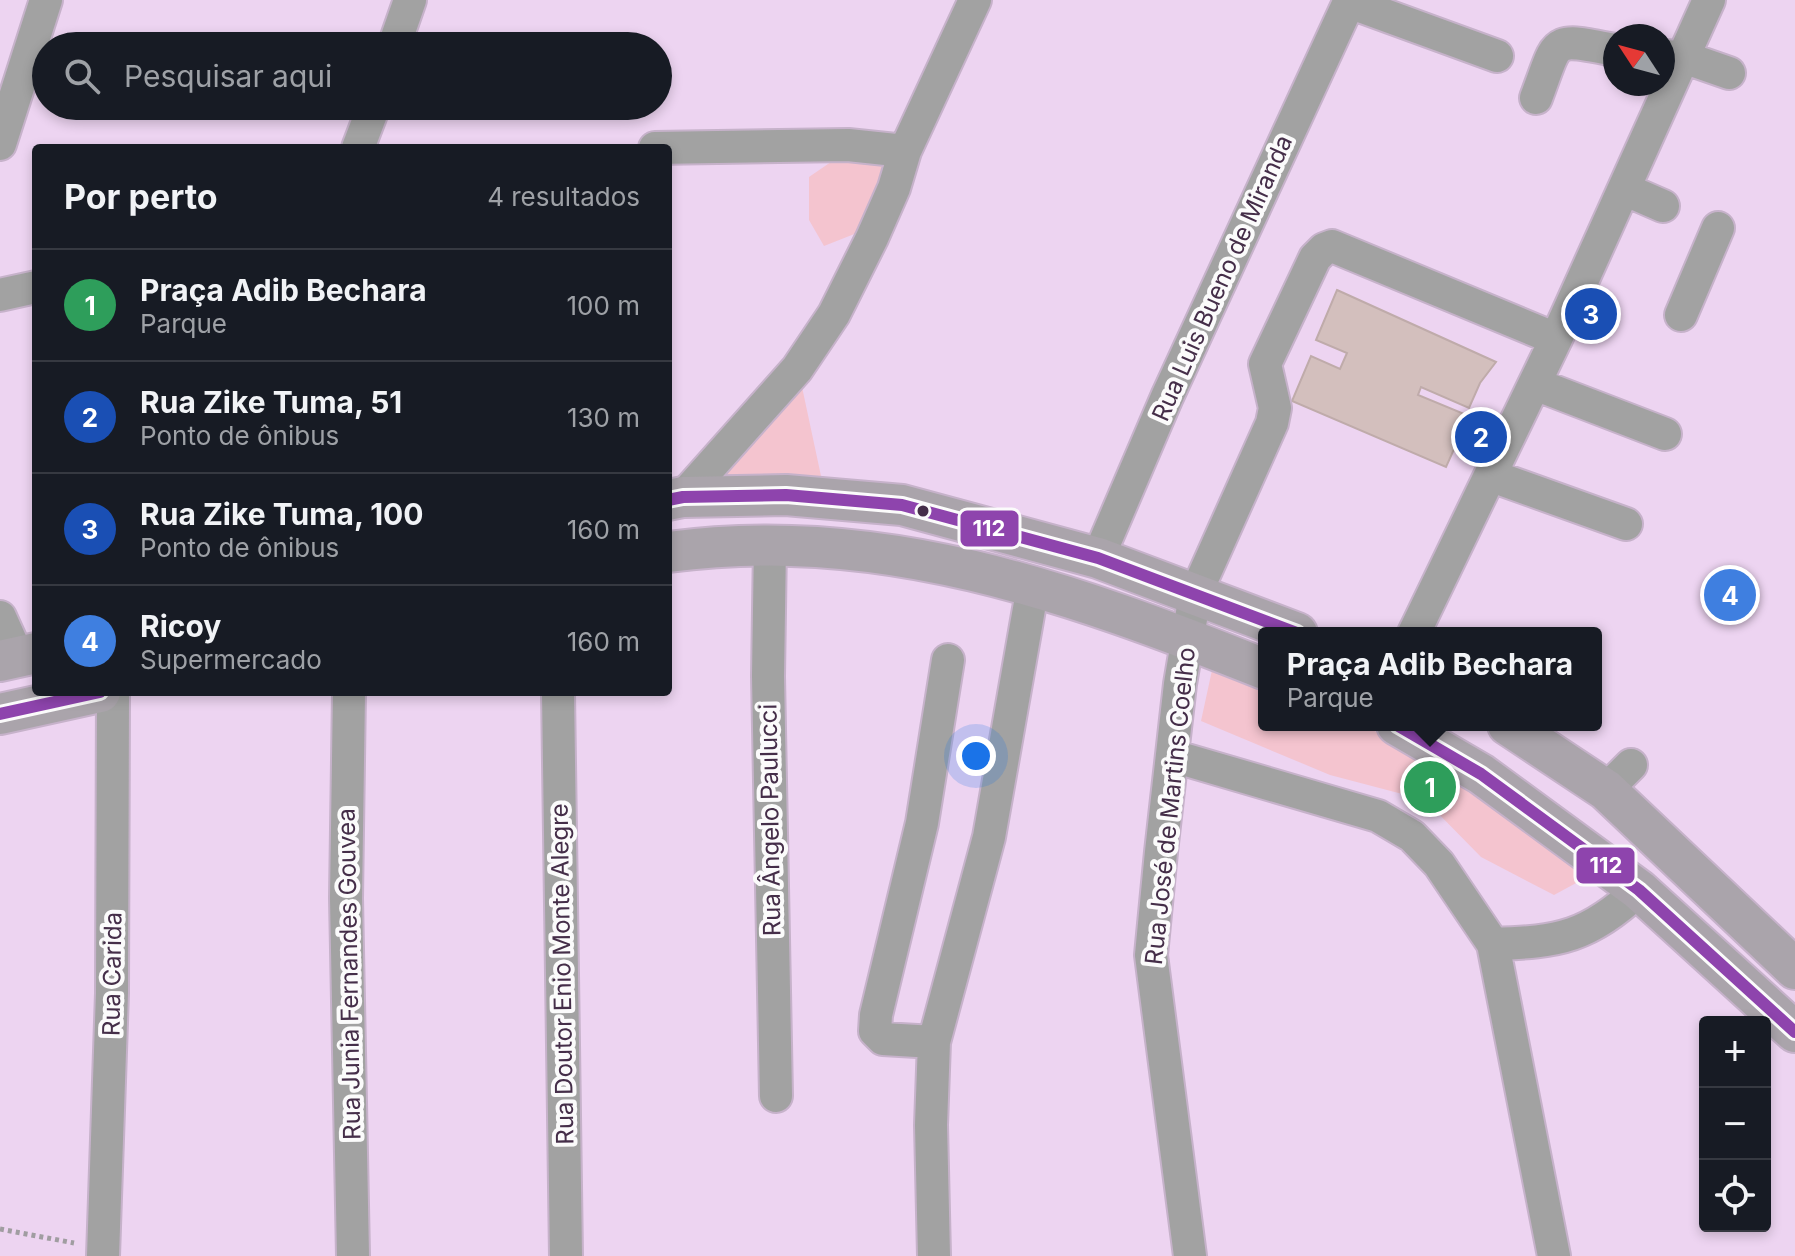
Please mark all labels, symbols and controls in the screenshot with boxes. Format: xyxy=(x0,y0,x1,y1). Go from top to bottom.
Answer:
north arrow xyxy=(1603,24,1675,96)
search box xyxy=(32,32,672,120)
icon: search xyxy=(60,54,104,98)
text: Pesquisar aqui xyxy=(124,58,332,94)
street label: Rua Luis Bueno de Miranda xyxy=(1146,131,1298,425)
text: Por perto xyxy=(64,176,218,217)
text: 4 resultados xyxy=(487,181,640,212)
text: Praça Adib Bechara xyxy=(140,272,427,308)
pin: 3 xyxy=(1565,284,1617,344)
text: 1 xyxy=(84,290,96,321)
text: 100 m xyxy=(567,290,640,321)
text: Parque xyxy=(140,308,227,339)
text: Rua Zike Tuma, 51 xyxy=(140,384,402,420)
text: 2 xyxy=(82,402,98,433)
text: 130 m xyxy=(567,402,640,433)
pin: 2 xyxy=(1455,407,1507,467)
text: Ponto de ônibus xyxy=(140,420,339,451)
text: Rua Zike Tuma, 100 xyxy=(140,496,424,532)
unlabelled marker xyxy=(915,503,931,519)
line badge: 112 xyxy=(959,509,1020,548)
text: 3 xyxy=(82,514,98,545)
text: 160 m xyxy=(567,514,640,545)
text: 112 xyxy=(973,515,1005,541)
text: Ponto de ônibus xyxy=(140,532,339,563)
pin: 4 xyxy=(1704,565,1756,625)
text: Ricoy xyxy=(140,608,221,644)
text: 4 xyxy=(81,626,99,657)
text: 160 m xyxy=(567,626,640,657)
popup xyxy=(1258,627,1602,731)
text: Supermercado xyxy=(140,644,322,675)
street label: Rua José de Martins Coelho xyxy=(1139,646,1201,966)
text: Praça Adib Bechara xyxy=(1287,646,1573,682)
text: Parque xyxy=(1287,682,1374,713)
street label: Rua Ângelo Paulucci xyxy=(752,704,787,937)
your location xyxy=(956,736,996,776)
pin: 1 xyxy=(1404,757,1456,817)
street label: Rua Doutor Enio Monte Alegre xyxy=(545,803,579,1145)
street label: Rua Junia Fernandes Gouvea xyxy=(332,808,366,1140)
line badge: 112 xyxy=(1575,846,1636,885)
text: 112 xyxy=(1590,852,1622,878)
street label: Rua Carida xyxy=(96,912,128,1036)
map controls xyxy=(1699,1016,1771,1232)
button: + xyxy=(1699,1016,1771,1088)
button: − xyxy=(1699,1088,1771,1160)
button: locate xyxy=(1699,1160,1771,1232)

